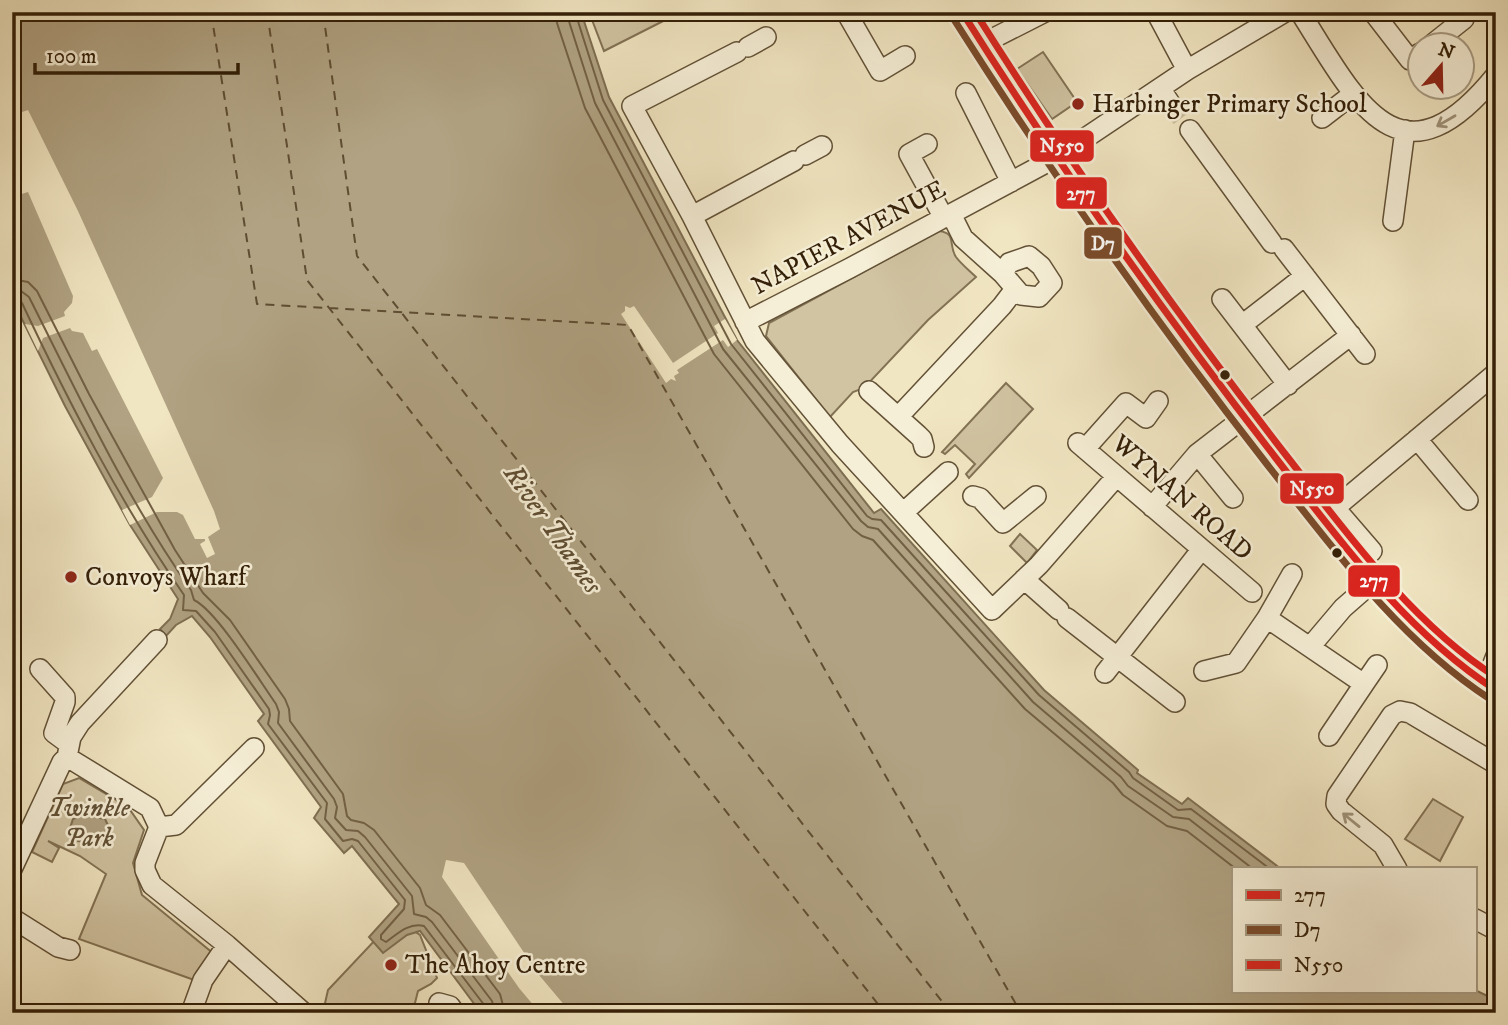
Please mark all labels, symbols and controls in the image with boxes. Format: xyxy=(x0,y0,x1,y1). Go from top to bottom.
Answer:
scale bar xyxy=(35,32,238,76)
north arrow xyxy=(1406,32,1476,102)
text: N xyxy=(1435,38,1458,65)
text: 100 m xyxy=(46,44,97,70)
place label: Harbinger Primary School xyxy=(1092,88,1367,121)
marker: Harbinger Primary School xyxy=(1070,96,1086,112)
one-way arrow xyxy=(1436,114,1456,128)
line badge: N550 xyxy=(1029,129,1095,163)
text: N550 xyxy=(1040,135,1084,158)
street label: NAPIER AVENUE xyxy=(746,173,952,303)
line badge: 277 xyxy=(1055,176,1108,210)
text: 277 xyxy=(1067,183,1095,206)
line badge: D7 xyxy=(1083,226,1123,260)
text: D7 xyxy=(1091,233,1115,256)
unlabelled marker xyxy=(1218,368,1232,382)
street label: WYNAN ROAD xyxy=(1104,427,1259,568)
water label: River Thames xyxy=(495,457,611,601)
line badge: N550 xyxy=(1279,472,1345,505)
text: N550 xyxy=(1290,478,1334,501)
unlabelled marker xyxy=(1330,546,1344,560)
place label: Convoys Wharf xyxy=(85,561,250,594)
line badge: 277 xyxy=(1347,564,1401,598)
marker: Convoys Wharf xyxy=(63,569,79,585)
text: 277 xyxy=(1360,570,1388,593)
park label: Twinkle Park xyxy=(48,792,131,855)
one-way arrow xyxy=(1343,812,1361,827)
legend xyxy=(1232,867,1476,993)
text: 277 xyxy=(1294,883,1326,909)
text: D7 xyxy=(1294,918,1321,944)
place label: The Ahoy Centre xyxy=(405,949,586,982)
text: N550 xyxy=(1294,953,1343,979)
marker: The Ahoy Centre xyxy=(383,957,399,973)

